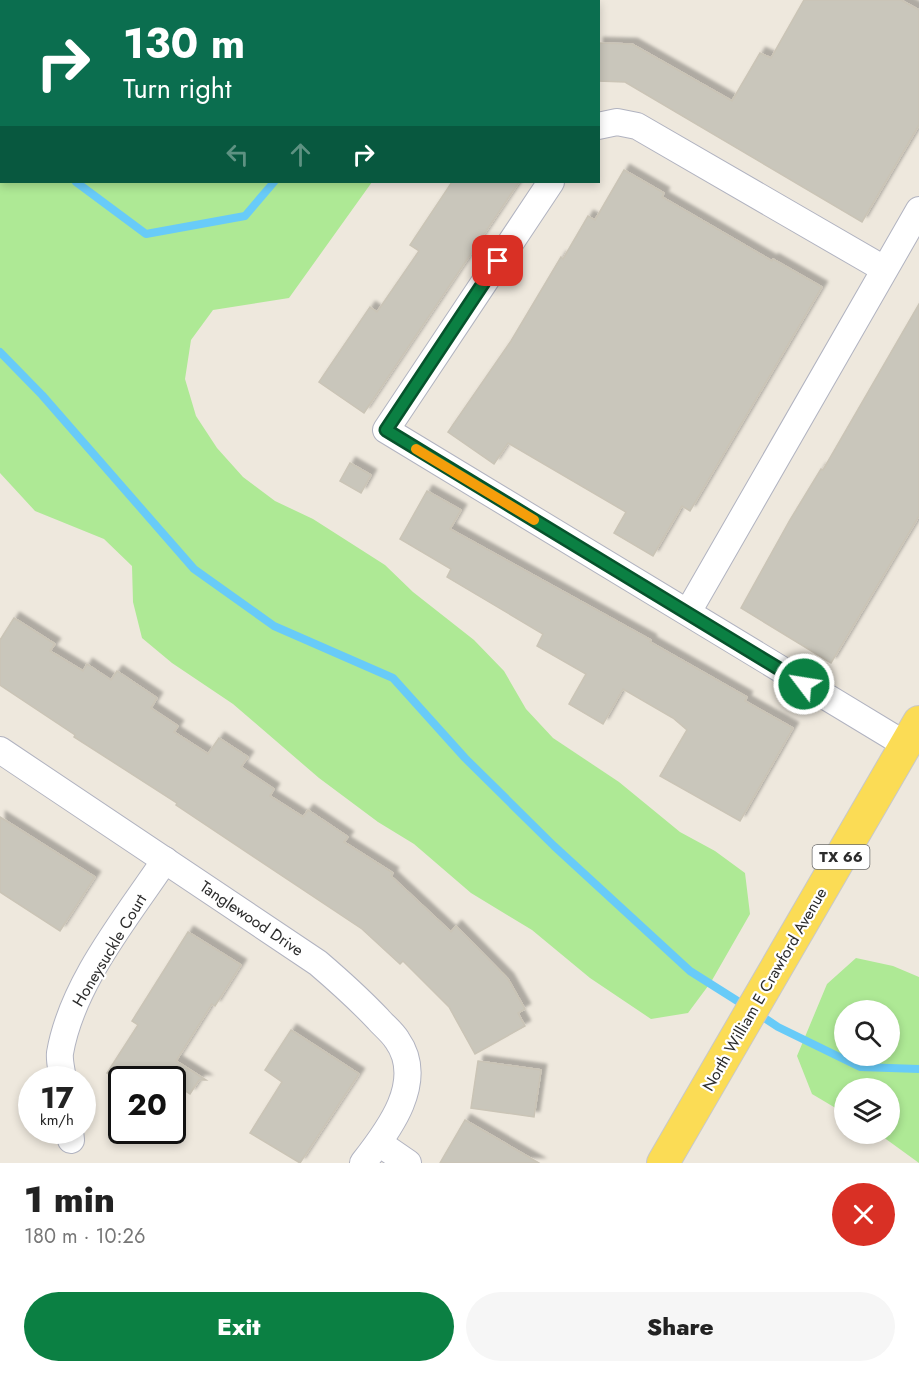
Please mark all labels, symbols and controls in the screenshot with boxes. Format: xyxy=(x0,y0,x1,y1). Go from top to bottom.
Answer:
text: 130 m xyxy=(123,13,245,74)
icon: right xyxy=(24,24,102,102)
text: Turn right xyxy=(123,69,231,108)
icon: left xyxy=(221,138,254,171)
icon: ahead xyxy=(284,138,317,171)
icon: right xyxy=(347,138,380,171)
pin xyxy=(472,235,523,286)
icon: arrive xyxy=(481,244,514,277)
position arrow xyxy=(772,652,836,716)
road number: TX 66 xyxy=(812,845,870,869)
street label: Tanglewood Drive xyxy=(195,875,308,962)
street label: North William E Crawford Avenue xyxy=(697,883,832,1095)
street label: Honeysuckle Court xyxy=(67,890,152,1011)
map controls xyxy=(834,1000,900,1144)
button: search xyxy=(834,1000,900,1066)
speed limit sign: 20 xyxy=(108,1066,186,1144)
text: 17 xyxy=(40,1076,74,1119)
button: layers xyxy=(834,1078,900,1144)
text: km/h xyxy=(40,1109,74,1131)
text: 1 min xyxy=(24,1173,115,1225)
button: close xyxy=(832,1183,895,1246)
text: 180 m · 10:26 xyxy=(24,1222,145,1251)
button: Exit xyxy=(24,1292,454,1361)
button: Share xyxy=(466,1292,895,1361)

